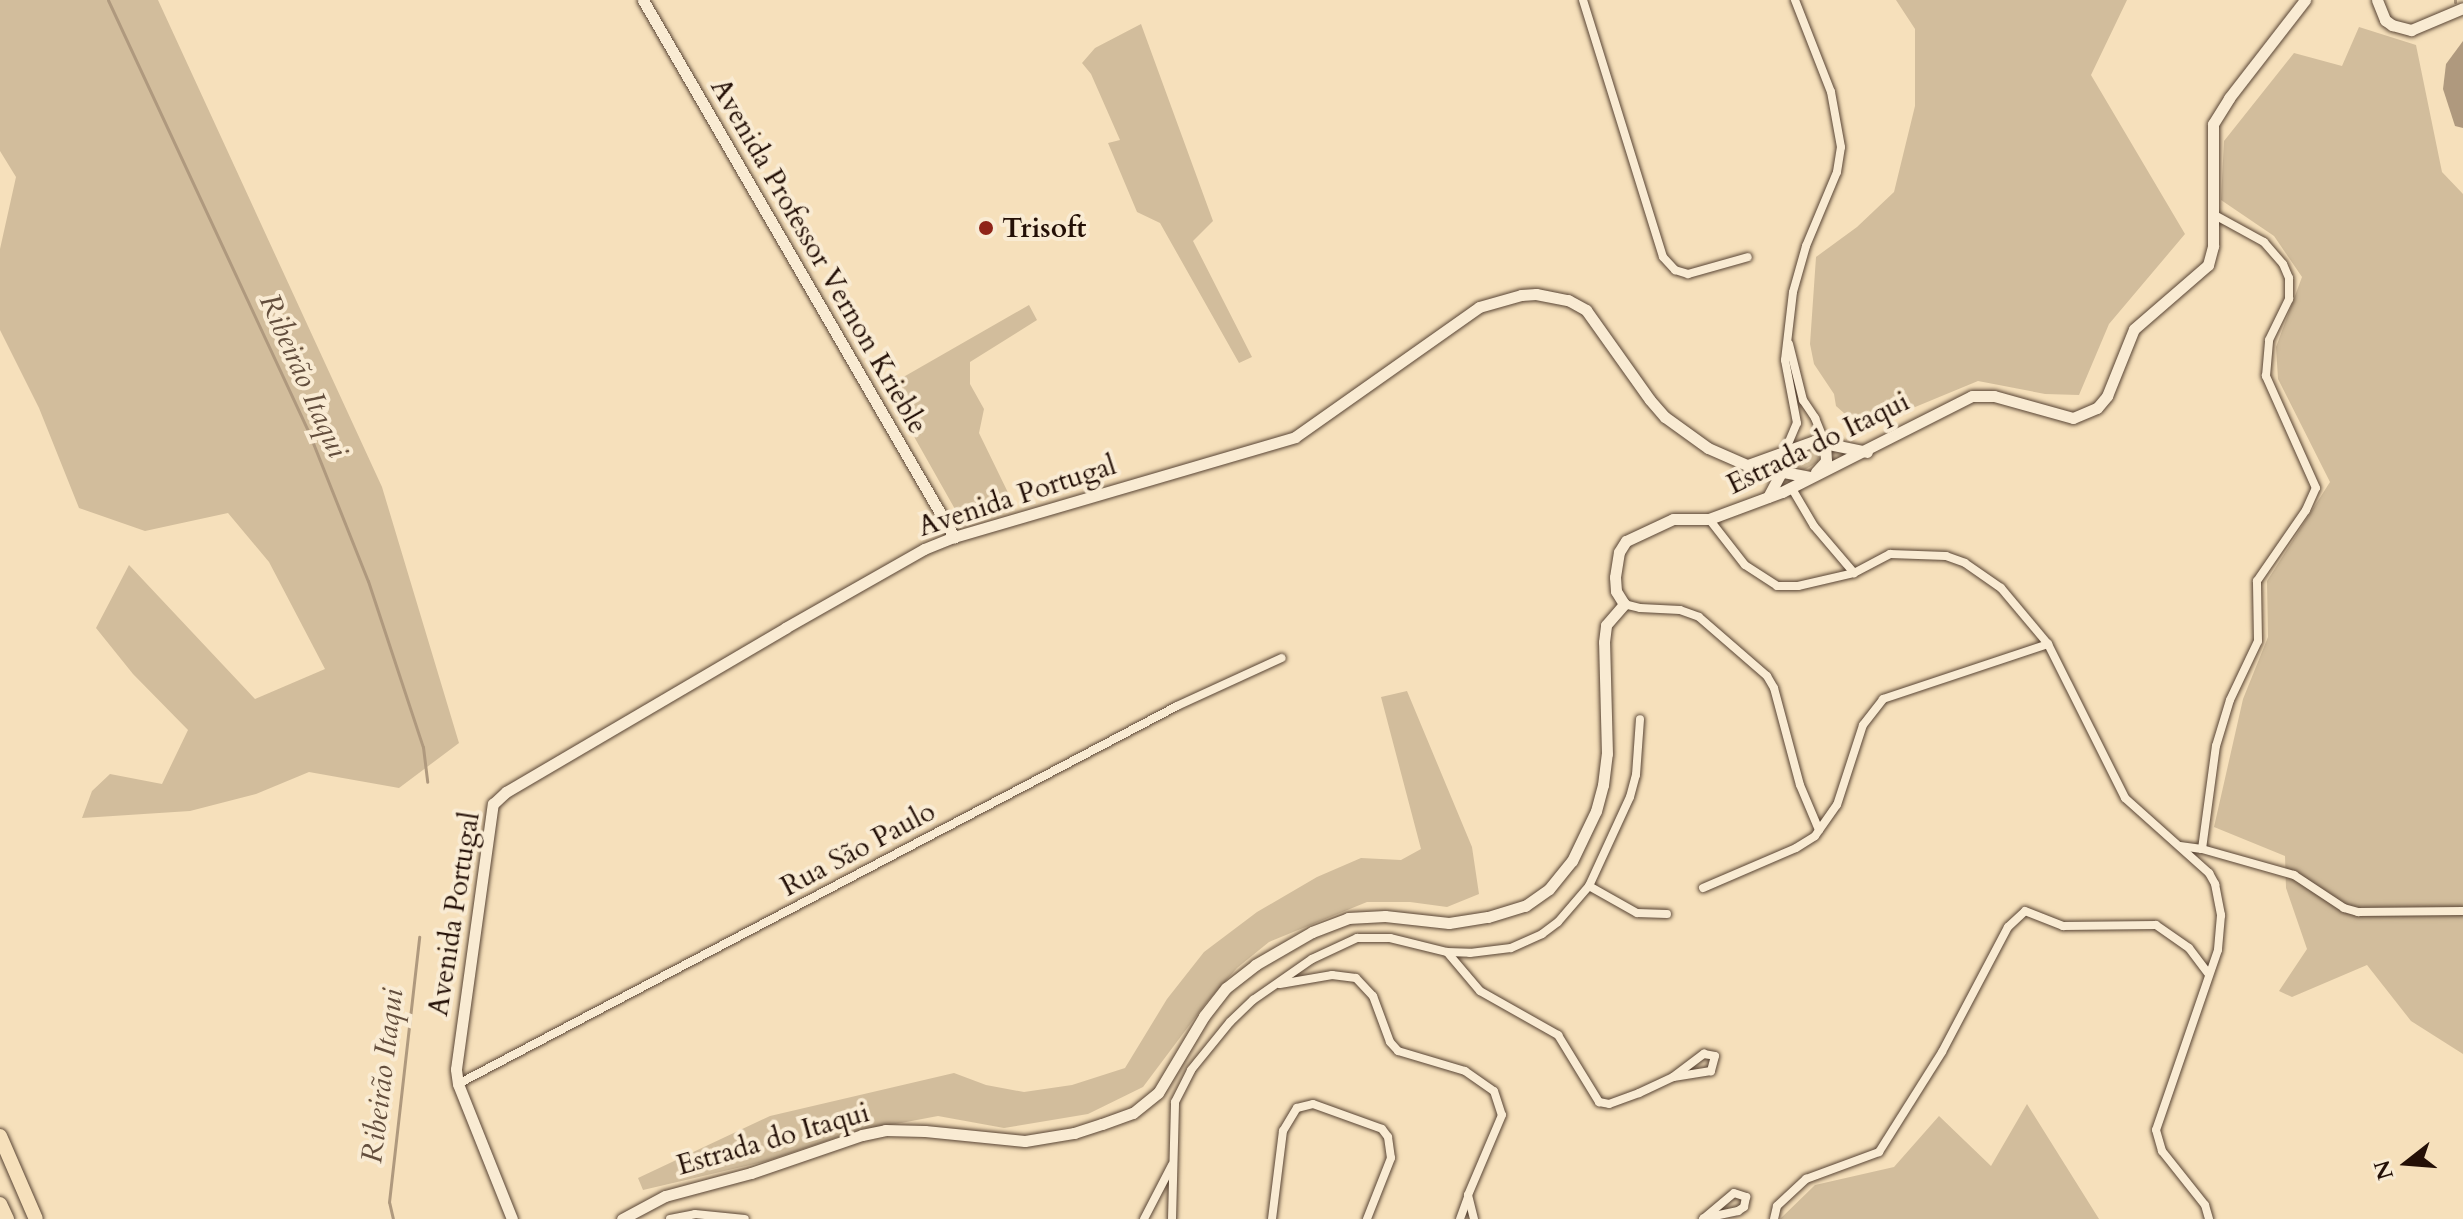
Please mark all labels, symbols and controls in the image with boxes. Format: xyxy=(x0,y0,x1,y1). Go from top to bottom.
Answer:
street label: Avenida Professor Vernon Krieble xyxy=(703,73,935,439)
place label: Trisoft xyxy=(1002,211,1086,245)
marker: Trisoft xyxy=(977,219,995,237)
water label: Ribeirão Itaqui xyxy=(251,288,355,464)
street label: Estrada do Itaqui xyxy=(1721,384,1915,502)
street label: Avenida Portugal xyxy=(914,448,1120,544)
street label: Rua São Paulo xyxy=(775,794,941,904)
street label: Avenida Portugal xyxy=(421,810,487,1018)
water label: Ribeirão Itaqui xyxy=(354,987,412,1165)
street label: Estrada do Itaqui xyxy=(673,1095,873,1183)
north arrow xyxy=(2367,1123,2447,1203)
text: N xyxy=(2367,1157,2401,1184)

